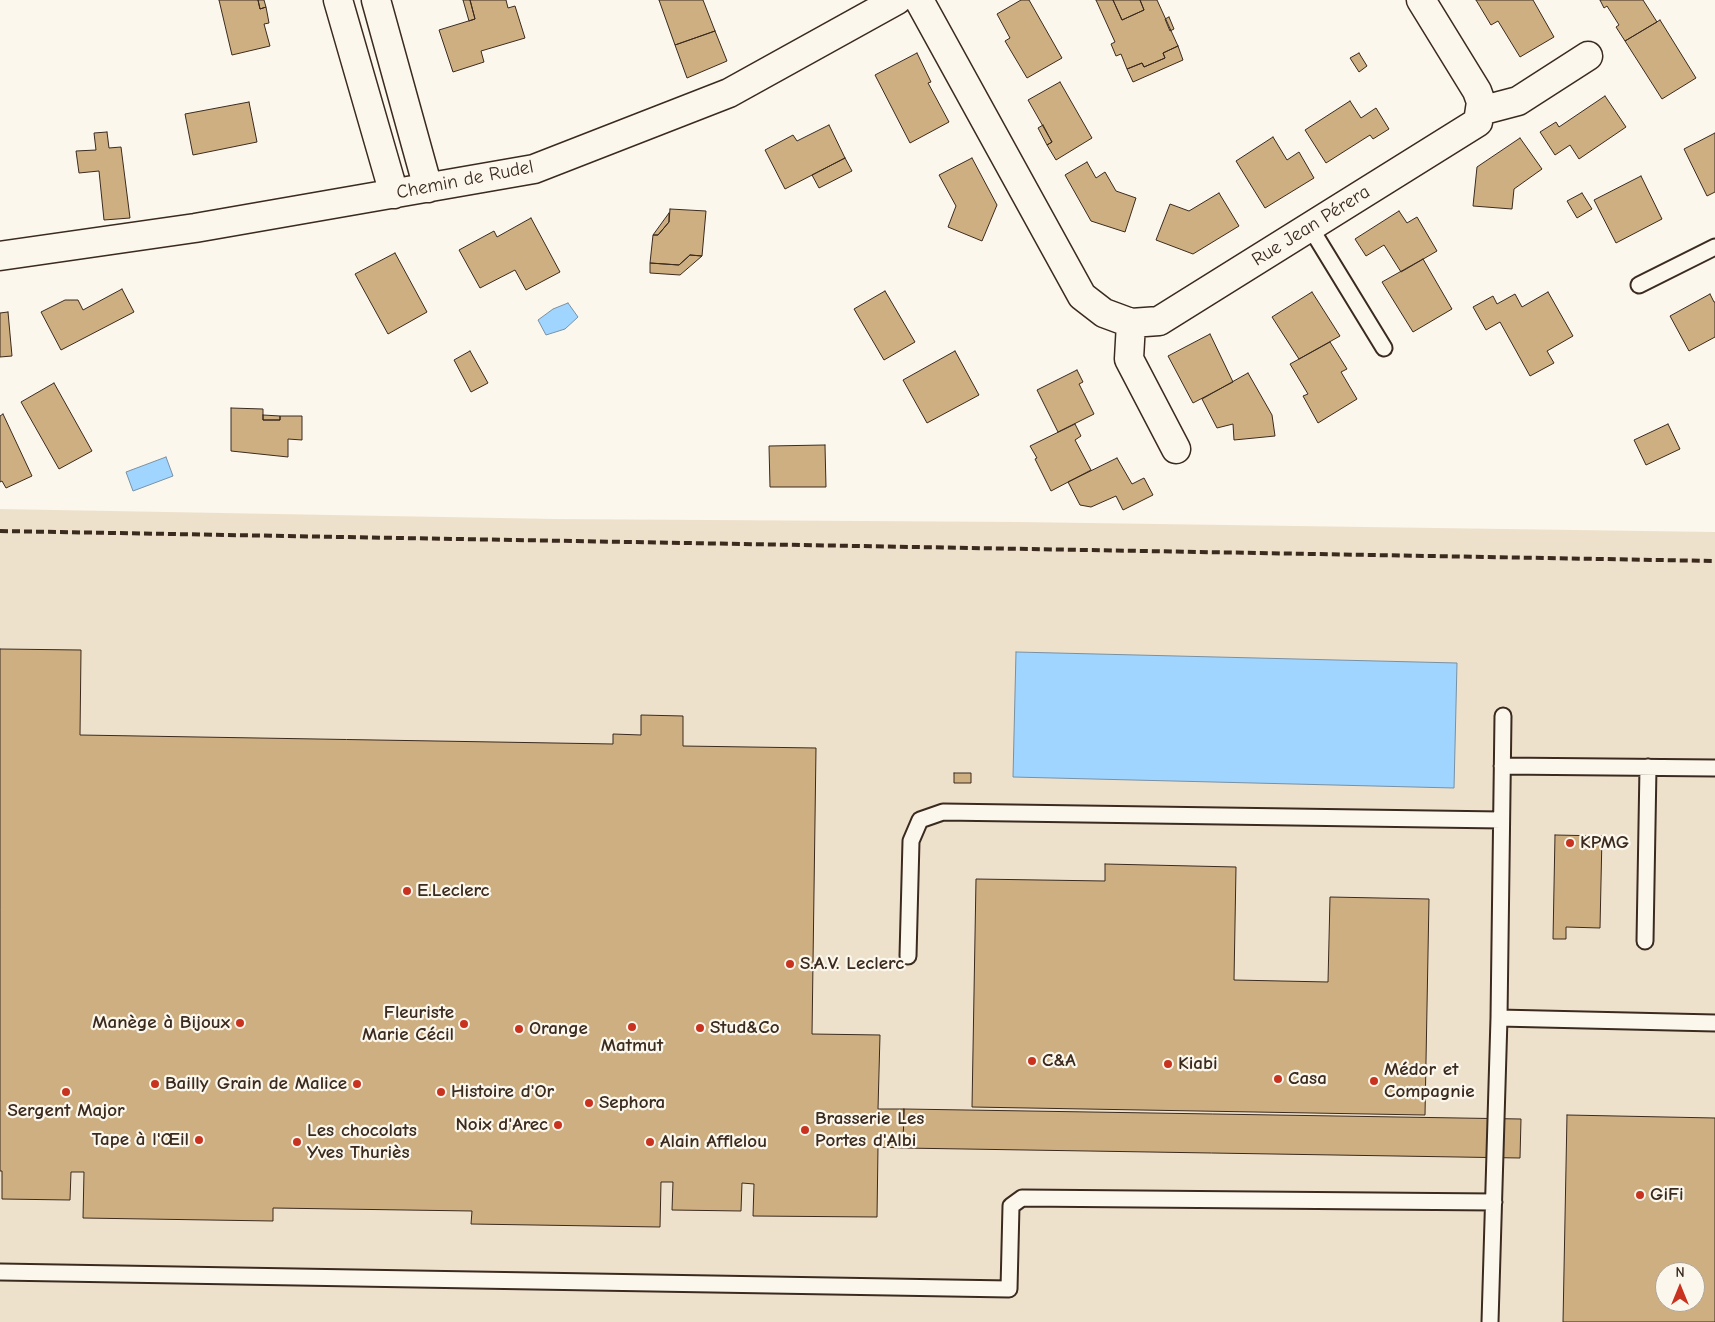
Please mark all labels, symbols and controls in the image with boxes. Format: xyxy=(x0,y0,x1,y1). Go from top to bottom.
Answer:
street label: Chemin de Rudel xyxy=(395,156,535,204)
street label: Rue Jean Pérera xyxy=(1248,181,1374,271)
place label: KPMG xyxy=(1580,832,1629,854)
marker: KPMG xyxy=(1564,837,1576,849)
place label: E.Leclerc xyxy=(417,880,490,902)
marker: E.Leclerc xyxy=(401,885,413,897)
place label: S.A.V. Leclerc xyxy=(800,953,904,975)
marker: S.A.V. Leclerc xyxy=(784,958,796,970)
place label: Fleuriste Marie Cécil xyxy=(362,1002,454,1046)
place label: Manège à Bijoux xyxy=(92,1012,230,1034)
marker: Manège à Bijoux xyxy=(234,1017,246,1029)
place label: Stud&Co xyxy=(710,1017,779,1039)
marker: Fleuriste Marie Cécil xyxy=(458,1018,470,1030)
place label: Orange xyxy=(529,1018,588,1040)
marker: Matmut xyxy=(626,1021,638,1033)
marker: Stud&Co xyxy=(694,1022,706,1034)
marker: Orange xyxy=(513,1023,525,1035)
place label: Matmut xyxy=(601,1035,663,1057)
place label: C&A xyxy=(1042,1050,1076,1072)
place label: Kiabi xyxy=(1178,1053,1218,1075)
marker: C&A xyxy=(1026,1055,1038,1067)
marker: Kiabi xyxy=(1162,1058,1174,1070)
place label: Médor et Compagnie xyxy=(1384,1059,1475,1103)
place label: Casa xyxy=(1288,1068,1327,1090)
place label: Bailly xyxy=(165,1073,209,1095)
place label: Grain de Malice xyxy=(217,1073,347,1095)
marker: Casa xyxy=(1272,1073,1284,1085)
marker: Médor et Compagnie xyxy=(1368,1075,1380,1087)
marker: Bailly xyxy=(149,1078,161,1090)
marker: Grain de Malice xyxy=(351,1078,363,1090)
place label: Histoire d'Or xyxy=(451,1081,554,1103)
marker: Sergent Major xyxy=(60,1086,72,1098)
marker: Histoire d'Or xyxy=(435,1086,447,1098)
place label: Sephora xyxy=(599,1092,665,1114)
marker: Sephora xyxy=(583,1097,595,1109)
place label: Sergent Major xyxy=(7,1100,125,1122)
place label: Brasserie Les Portes d'Albi xyxy=(815,1108,924,1152)
place label: Noix d'Arec xyxy=(455,1114,548,1136)
marker: Noix d'Arec xyxy=(552,1119,564,1131)
place label: Les chocolats Yves Thuriès xyxy=(307,1120,417,1164)
marker: Brasserie Les Portes d'Albi xyxy=(799,1124,811,1136)
place label: Tape à l'Œil xyxy=(92,1129,189,1151)
place label: Alain Afflelou xyxy=(660,1131,767,1153)
marker: Tape à l'Œil xyxy=(193,1134,205,1146)
marker: Les chocolats Yves Thuriès xyxy=(291,1136,303,1148)
marker: Alain Afflelou xyxy=(644,1136,656,1148)
place label: GiFi xyxy=(1650,1184,1684,1206)
marker: GiFi xyxy=(1634,1189,1646,1201)
north arrow xyxy=(1655,1262,1705,1312)
text: N xyxy=(1675,1264,1685,1281)

